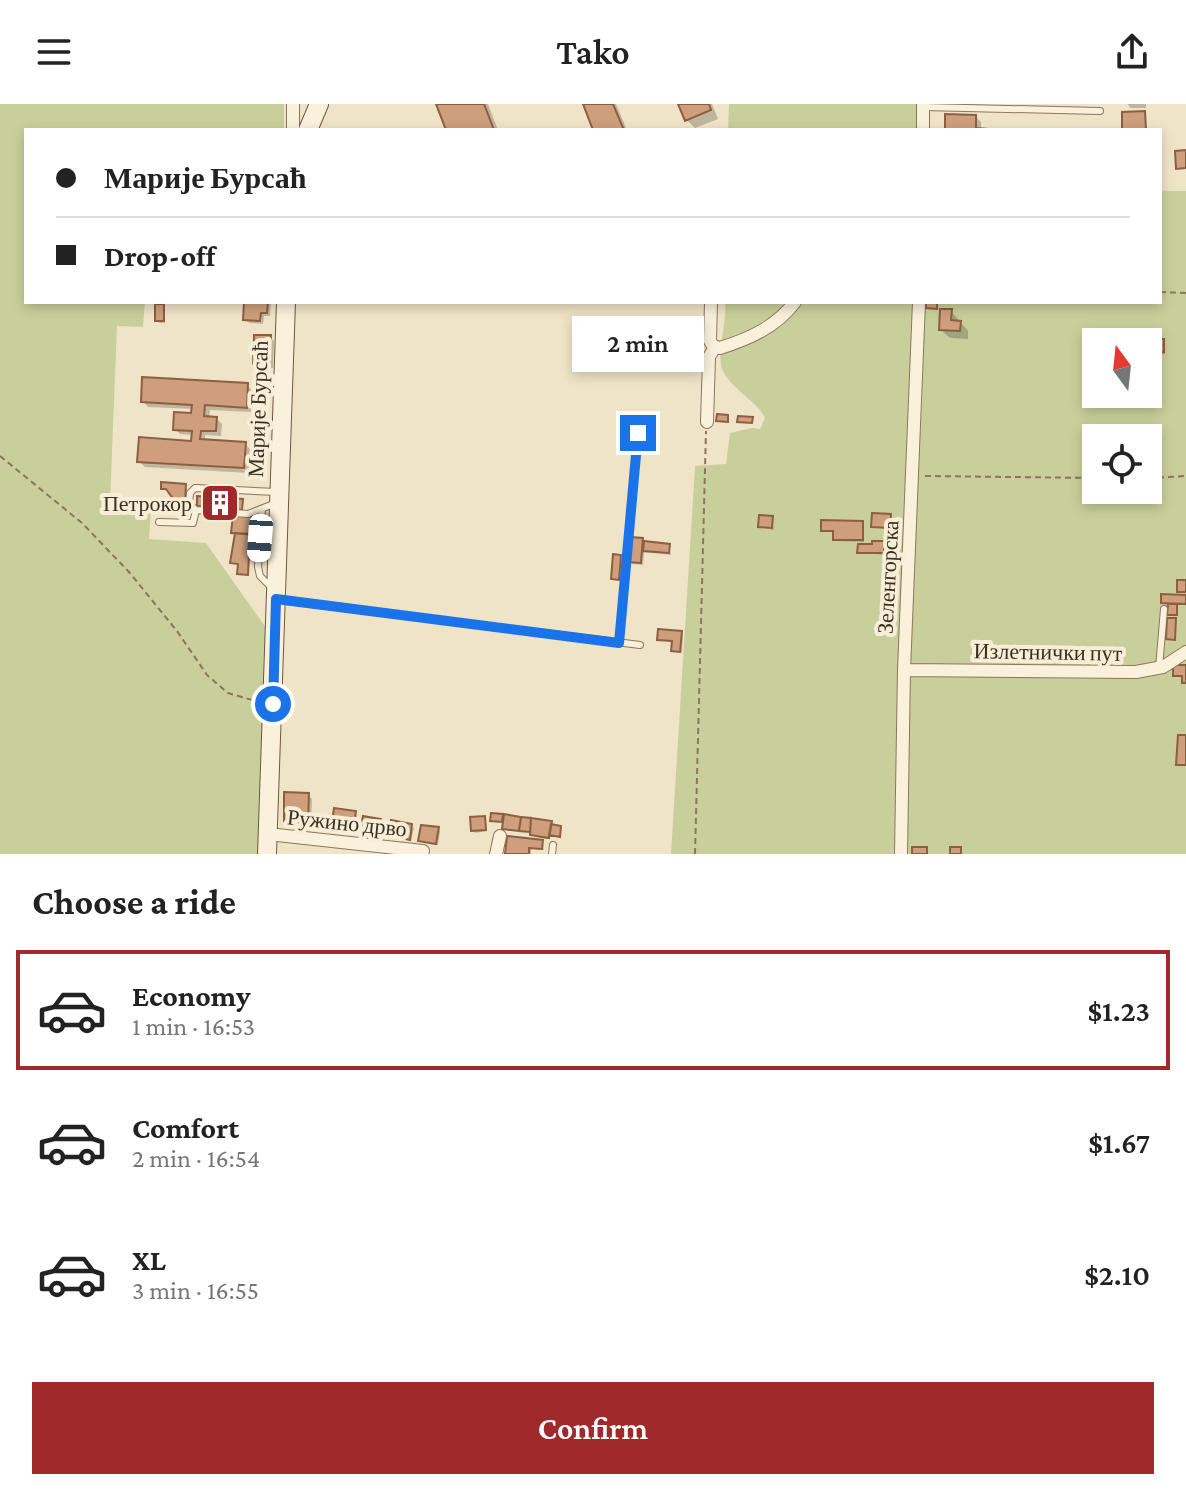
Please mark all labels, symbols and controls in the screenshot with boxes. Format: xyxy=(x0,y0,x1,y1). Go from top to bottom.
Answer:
icon: menu xyxy=(32,30,76,74)
icon: share xyxy=(1110,30,1154,74)
text: Tako xyxy=(556,32,630,72)
text: Марије Бурсаћ xyxy=(104,161,307,194)
text: Drop-off xyxy=(104,239,215,272)
callout: 2 min xyxy=(572,317,704,373)
north arrow xyxy=(1082,328,1162,408)
map controls xyxy=(1082,328,1162,504)
text: 2 min xyxy=(607,329,669,358)
street label: Марије Бурсаћ xyxy=(243,340,273,478)
route end xyxy=(620,415,656,451)
button: locate xyxy=(1082,424,1162,504)
building icon: Петрокор xyxy=(199,482,241,524)
place label: Петрокор xyxy=(103,491,192,516)
car xyxy=(246,513,274,563)
street label: Зеленгорска xyxy=(873,519,903,634)
street label: Излетнички пут xyxy=(974,638,1123,666)
route start xyxy=(255,686,291,722)
street label: Ружино дрво xyxy=(286,804,408,842)
text: Choose a ride xyxy=(32,882,236,922)
icon: car xyxy=(36,974,108,1046)
text: Economy xyxy=(132,979,251,1012)
text: $1.23 xyxy=(1088,994,1150,1027)
text: 1 min · 16:53 xyxy=(132,1012,255,1041)
icon: car xyxy=(36,1106,108,1178)
text: Comfort xyxy=(132,1111,239,1144)
text: $1.67 xyxy=(1088,1126,1150,1159)
text: 2 min · 16:54 xyxy=(132,1144,260,1173)
icon: car xyxy=(36,1238,108,1310)
text: XL xyxy=(132,1243,166,1276)
text: $2.10 xyxy=(1084,1258,1150,1291)
text: 3 min · 16:55 xyxy=(132,1276,259,1305)
button: Confirm xyxy=(32,1382,1154,1474)

